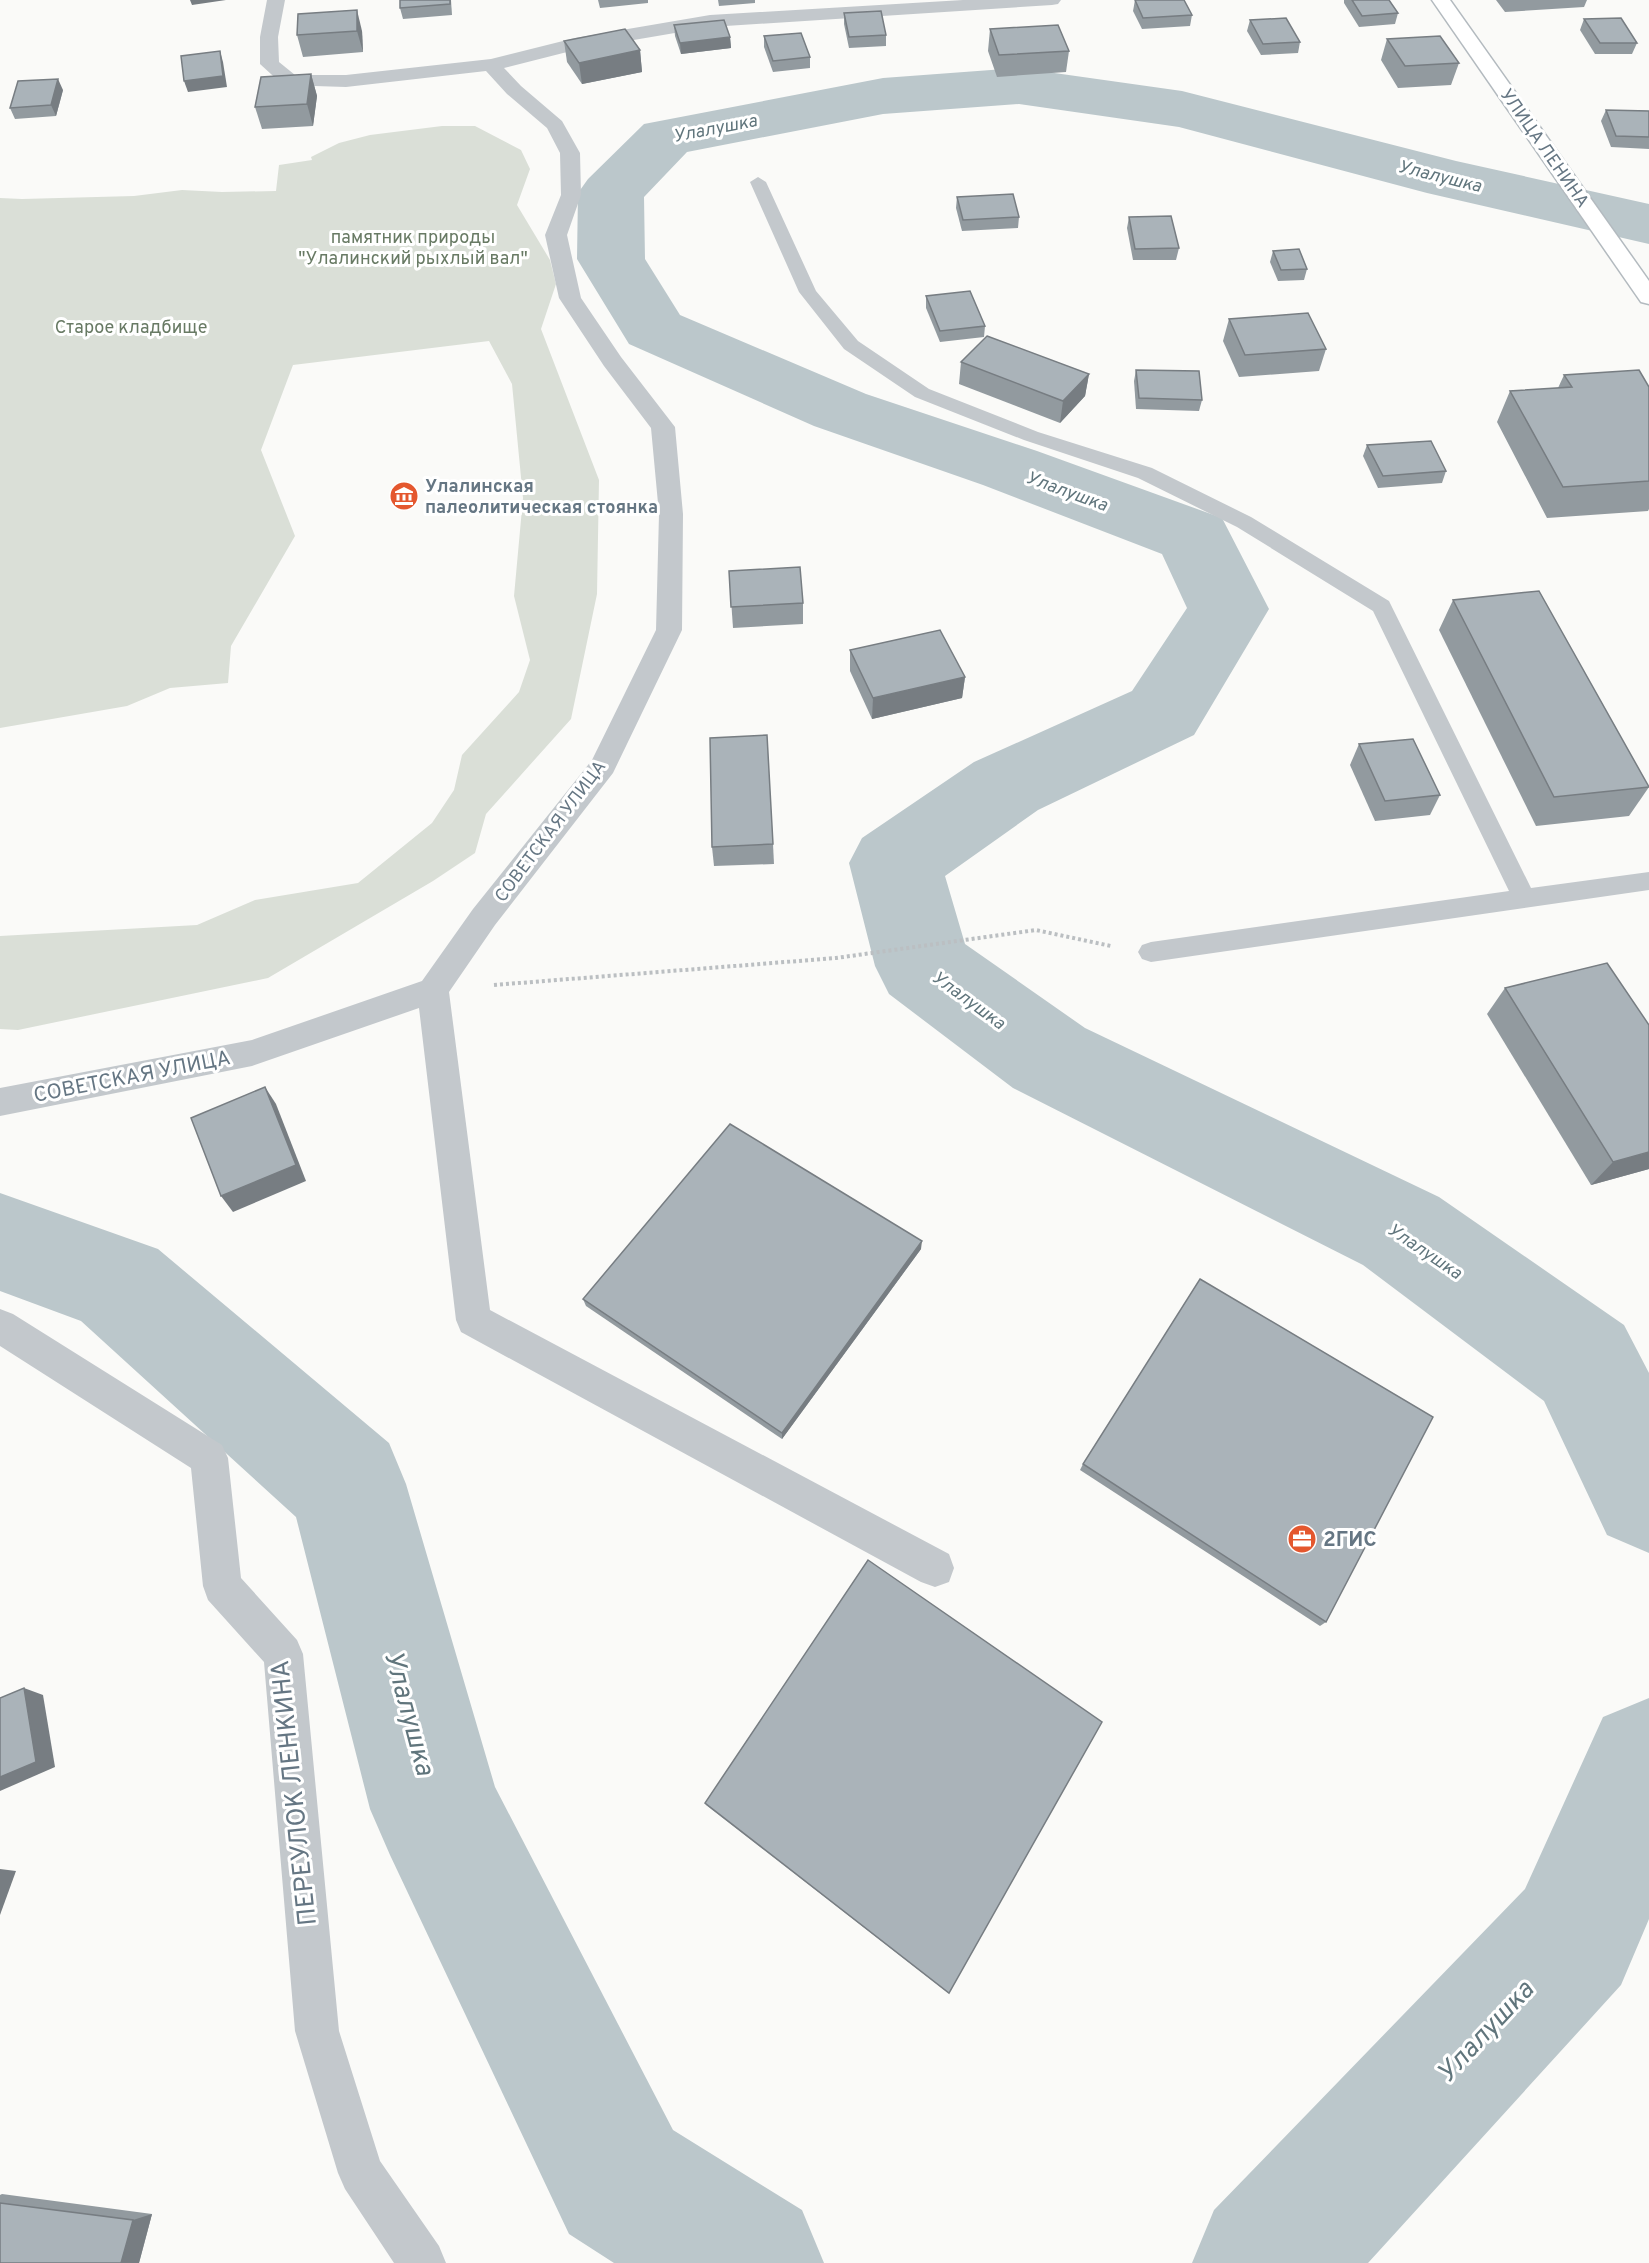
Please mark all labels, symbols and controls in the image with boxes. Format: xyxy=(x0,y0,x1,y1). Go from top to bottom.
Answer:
street label: УЛИЦА ЛЕНИНА xyxy=(1494,85,1593,213)
water label: Улалушка xyxy=(671,110,760,149)
water label: Улалушка xyxy=(1396,156,1484,199)
park label: памятник природы "Улалинский рыхлый вал" xyxy=(298,227,528,271)
park label: Старое кладбище xyxy=(55,317,207,340)
water label: Улалушка xyxy=(1023,467,1111,518)
place label: Улалинская палеолитическая стоянка xyxy=(425,476,658,520)
museum icon: Улалинская палеолитическая стоянка xyxy=(388,480,420,512)
street label: СОВЕТСКАЯ УЛИЦА xyxy=(490,756,612,907)
water label: Улалушка xyxy=(927,967,1010,1036)
street label: СОВЕТСКАЯ УЛИЦА xyxy=(31,1045,233,1110)
water label: Улалушка xyxy=(1382,1219,1466,1286)
office icon: 2ГИС xyxy=(1286,1523,1318,1555)
place label: 2ГИС xyxy=(1323,1527,1377,1554)
water label: Улалушка xyxy=(375,1648,441,1780)
street label: ПЕРЕУЛОК ЛЕНКИНА xyxy=(265,1658,326,1927)
water label: Улалушка xyxy=(1431,1974,1542,2091)

